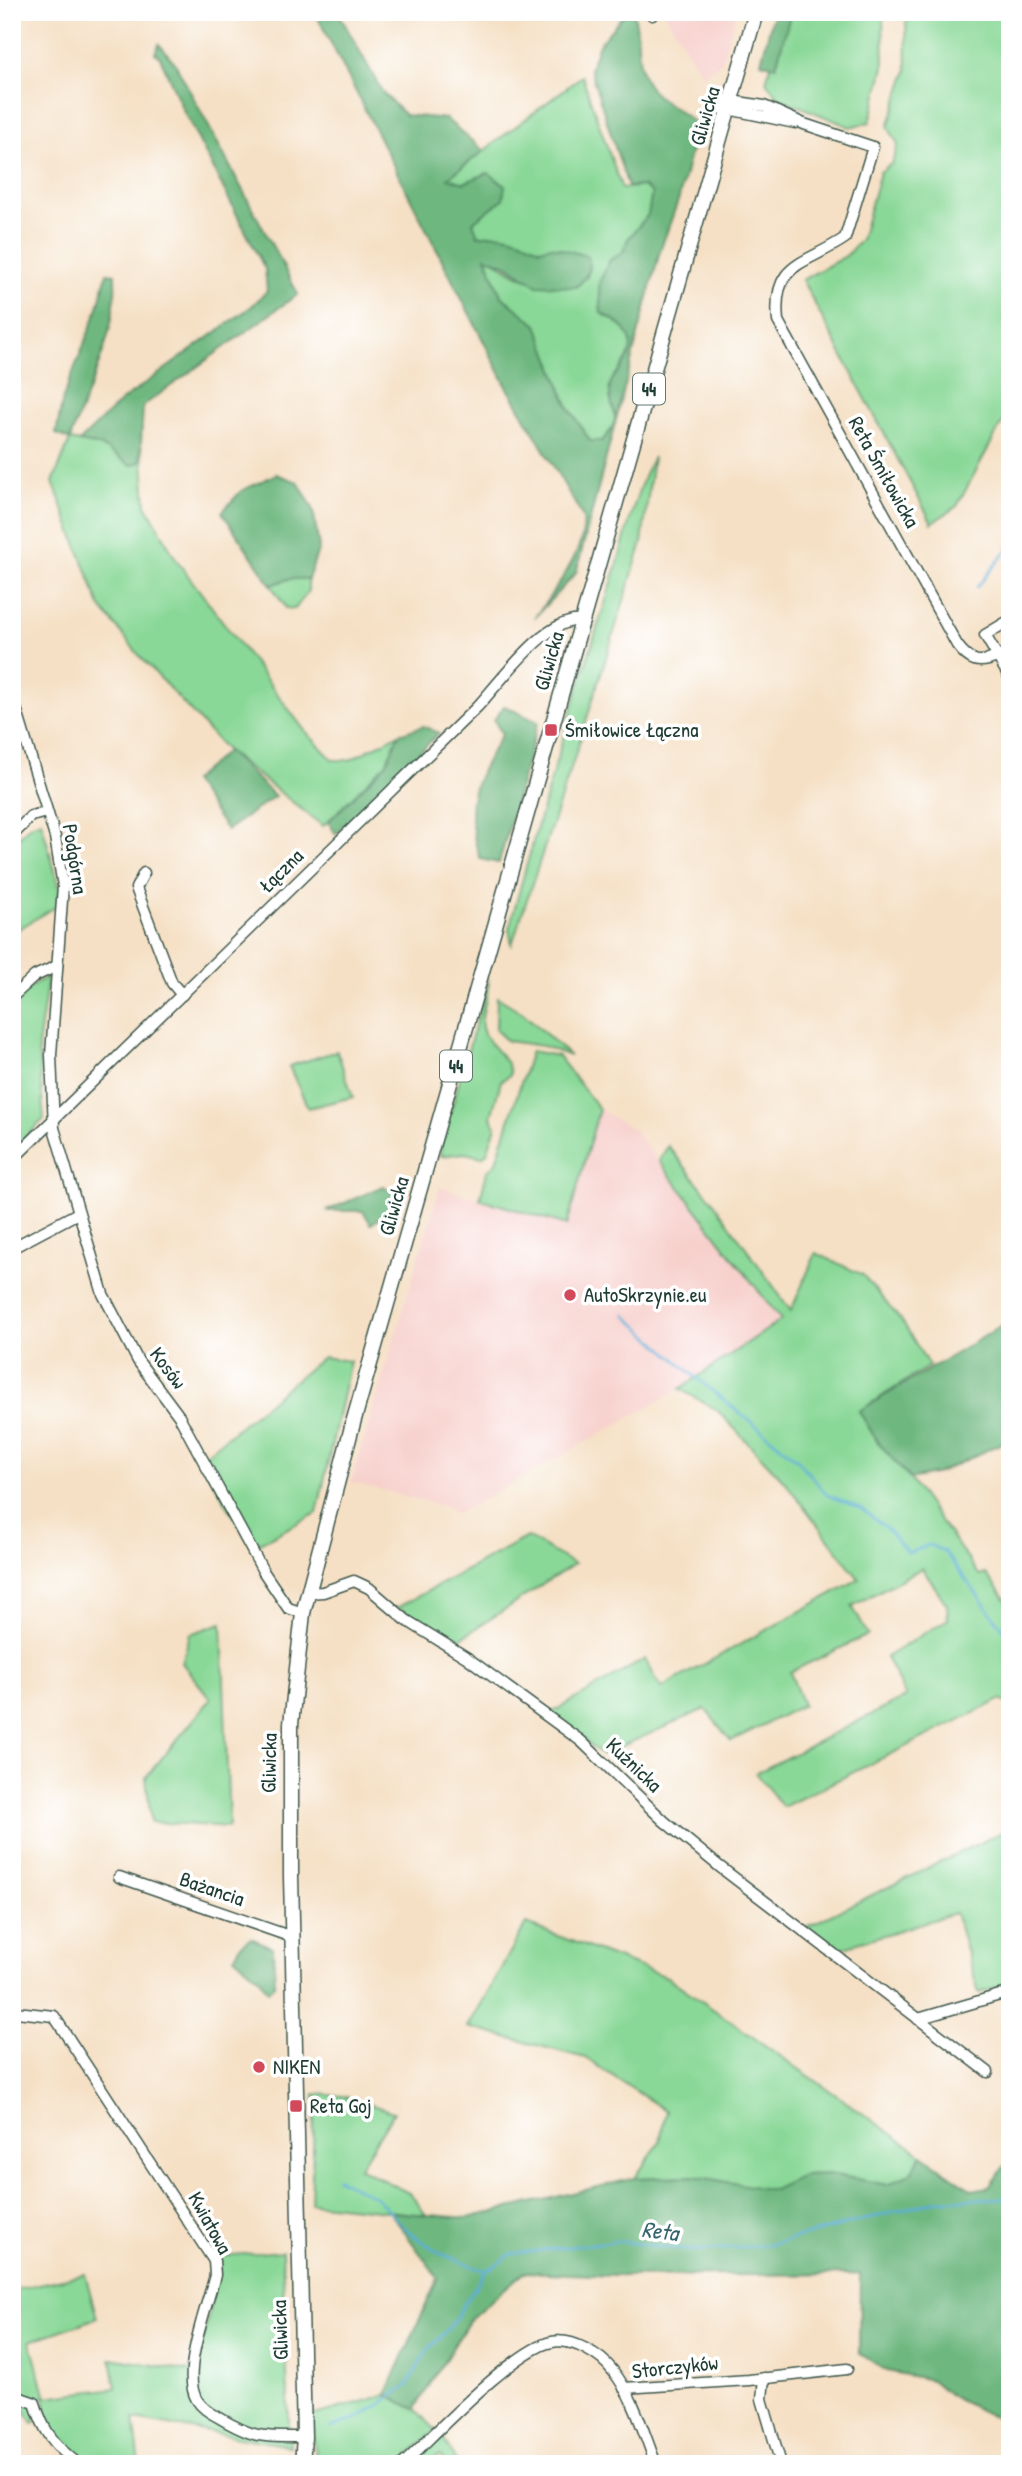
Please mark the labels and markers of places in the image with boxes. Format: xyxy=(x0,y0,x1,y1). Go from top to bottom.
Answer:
place label: Śmiłowice Łączna xyxy=(565,715,698,744)
marker: Śmiłowice Łączna xyxy=(543,722,559,738)
place label: AutoSkrzynie.eu xyxy=(584,1280,707,1309)
marker: AutoSkrzynie.eu xyxy=(562,1287,578,1303)
place label: NIKEN xyxy=(273,2052,321,2081)
marker: NIKEN xyxy=(251,2059,267,2075)
place label: Reta Goj xyxy=(310,2091,372,2120)
marker: Reta Goj xyxy=(288,2098,304,2114)

